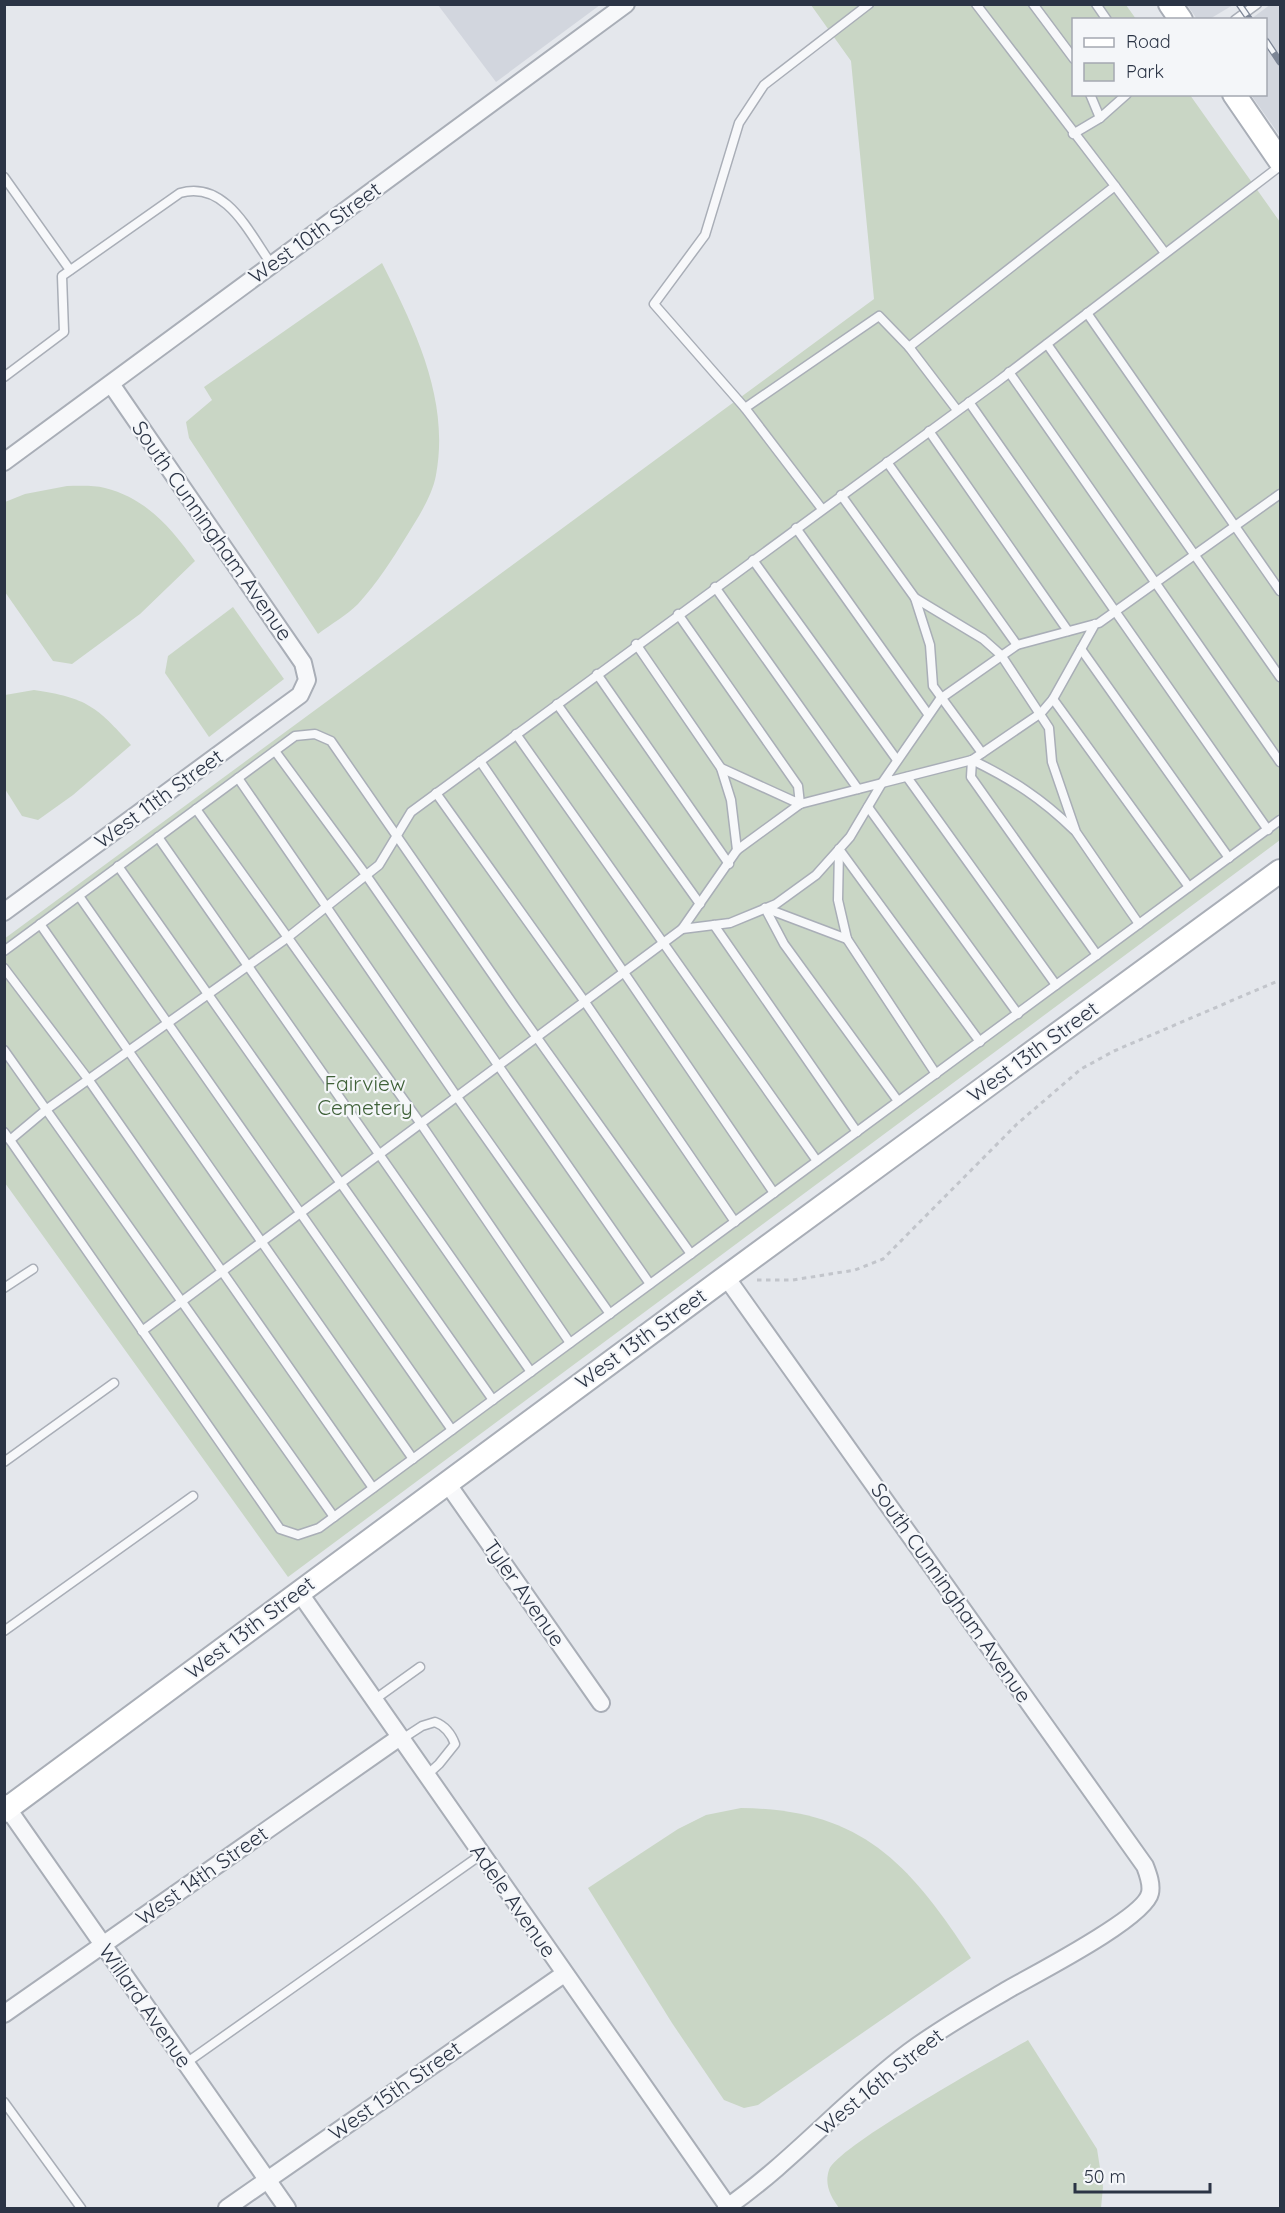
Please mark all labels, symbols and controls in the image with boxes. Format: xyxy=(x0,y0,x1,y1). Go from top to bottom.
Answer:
legend xyxy=(1072,18,1267,96)
text: Road xyxy=(1126,30,1171,53)
text: Park xyxy=(1126,60,1164,83)
street label: West 10th Street xyxy=(243,176,386,289)
street label: South Cunningham Avenue xyxy=(127,416,299,645)
street label: West 11th Street xyxy=(89,743,228,853)
street label: West 13th Street xyxy=(962,995,1103,1107)
park label: Fairview Cemetery xyxy=(317,1070,413,1120)
street label: West 13th Street xyxy=(570,1282,711,1394)
street label: South Cunningham Avenue xyxy=(866,1478,1038,1707)
street label: Tyler Avenue xyxy=(478,1534,571,1651)
street label: West 13th Street xyxy=(179,1570,319,1684)
street label: West 14th Street xyxy=(130,1820,272,1930)
street label: Adele Avenue xyxy=(465,1839,562,1962)
street label: Willard Avenue xyxy=(94,1939,198,2072)
street label: West 16th Street xyxy=(811,2022,948,2140)
street label: West 15th Street xyxy=(323,2035,466,2146)
scale bar xyxy=(1075,2156,1210,2194)
text: 50 m xyxy=(1084,2165,1126,2188)

